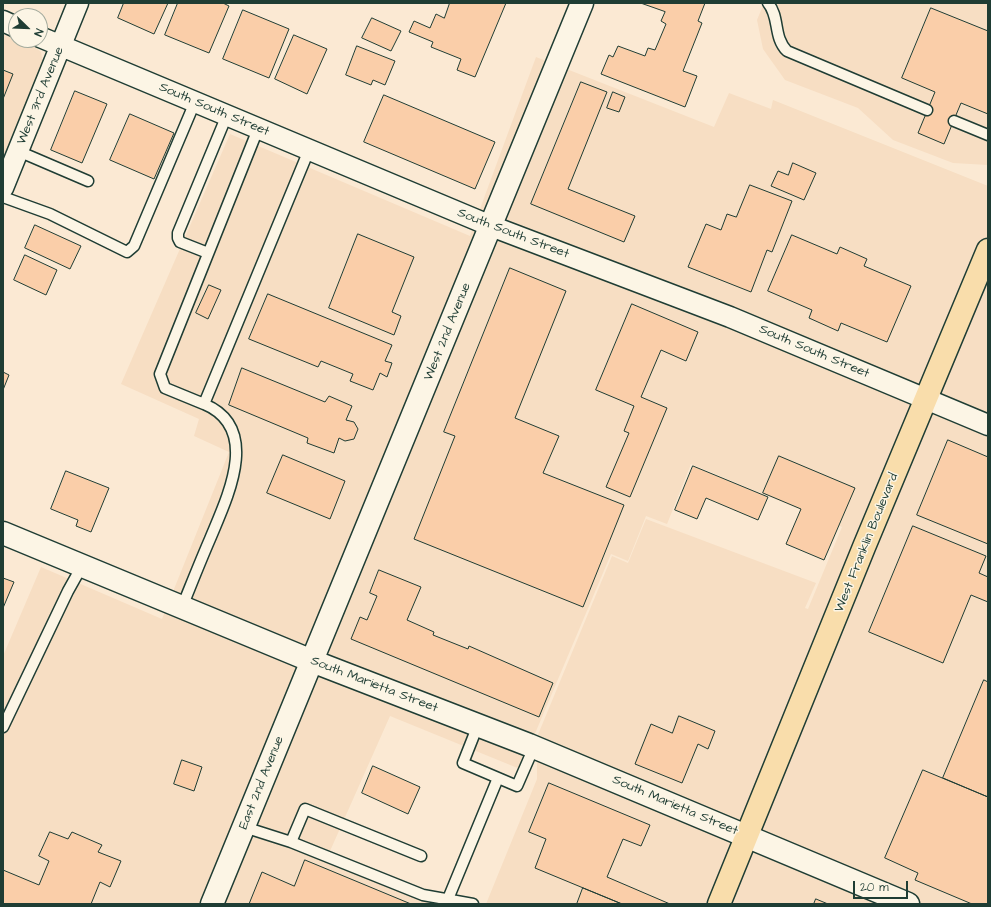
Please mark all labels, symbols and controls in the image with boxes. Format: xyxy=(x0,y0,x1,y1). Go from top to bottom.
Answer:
north arrow xyxy=(8,8,48,48)
text: N xyxy=(30,26,47,39)
street label: West 3rd Avenue xyxy=(14,45,68,147)
street label: South South Street xyxy=(156,80,272,140)
street label: South South Street xyxy=(455,205,571,263)
street label: West 2nd Avenue xyxy=(421,281,475,383)
street label: South South Street xyxy=(756,322,872,382)
street label: West Franklin Boulevard xyxy=(832,471,902,615)
street label: South Marietta Street xyxy=(308,654,440,716)
street label: East 2nd Avenue xyxy=(236,734,288,832)
street label: South Marietta Street xyxy=(610,772,740,840)
scale bar xyxy=(855,873,910,899)
text: 20 m xyxy=(860,879,889,896)

